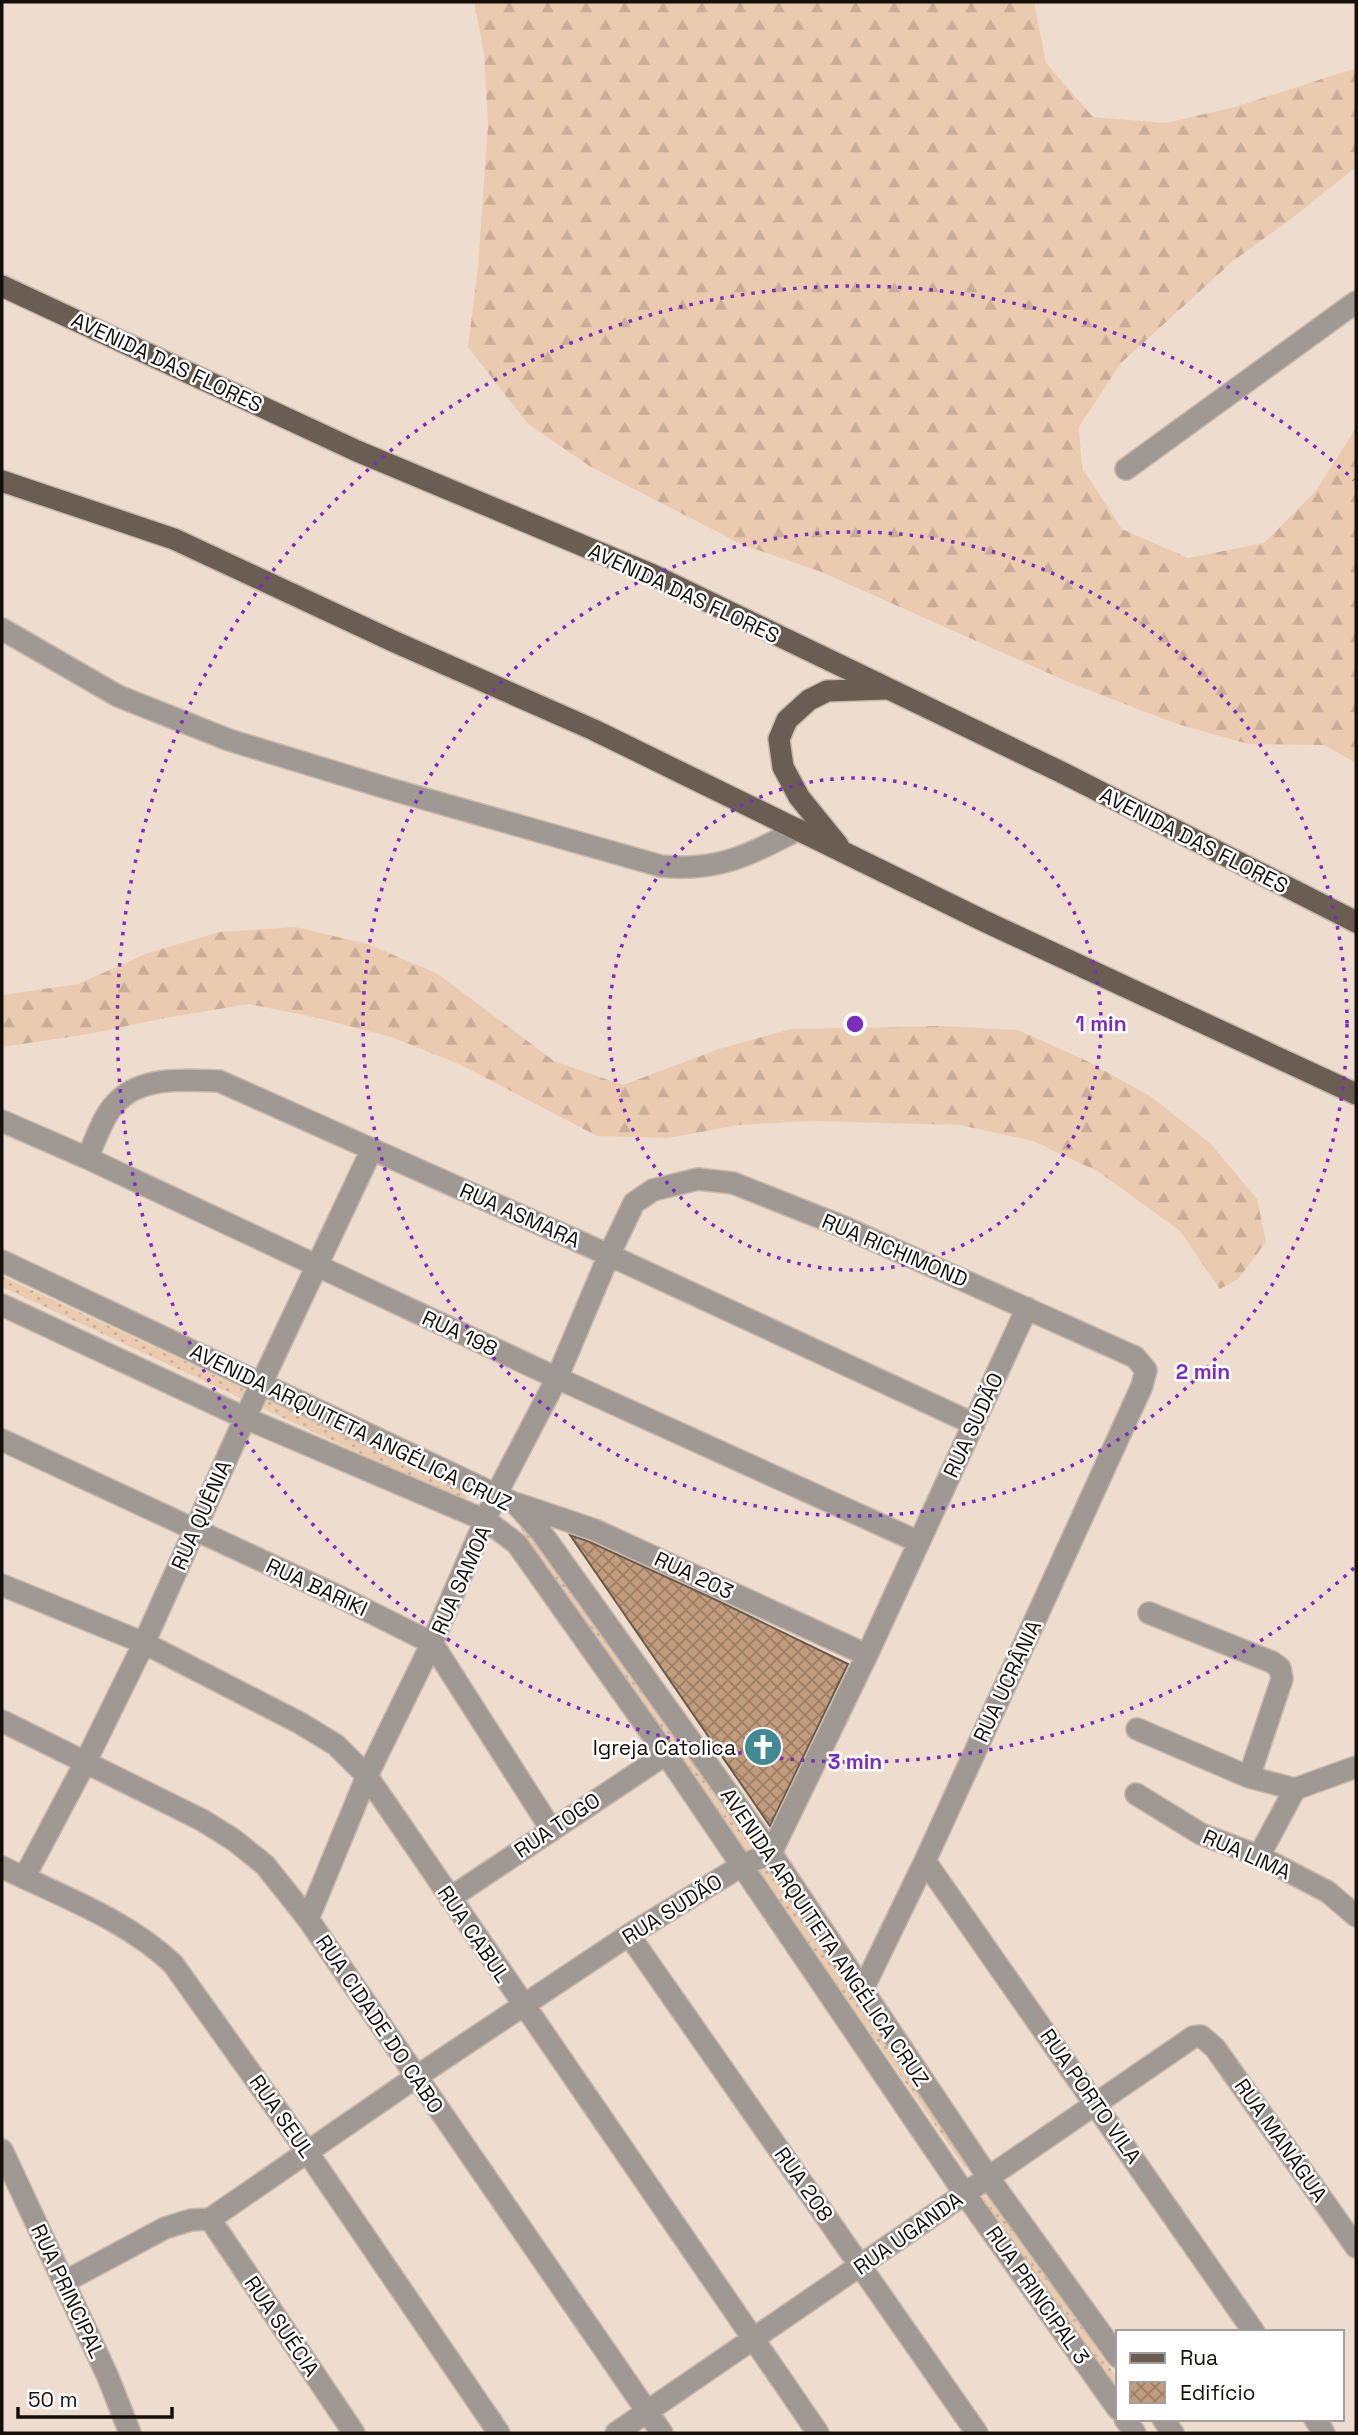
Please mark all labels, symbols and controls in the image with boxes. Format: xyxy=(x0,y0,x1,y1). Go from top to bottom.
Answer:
street label: AVENIDA DAS FLORES xyxy=(67,306,267,418)
street label: AVENIDA DAS FLORES xyxy=(584,537,784,649)
street label: AVENIDA DAS FLORES xyxy=(1095,781,1293,899)
text: 1 min xyxy=(1075,1010,1127,1037)
centre of rings xyxy=(843,1012,867,1036)
street label: RUA ASMARA xyxy=(456,1176,584,1254)
street label: RUA RICHIMOND xyxy=(818,1207,972,1293)
street label: RUA 198 xyxy=(418,1304,502,1362)
street label: AVENIDA ARQUITETA ANGÉLICA CRUZ xyxy=(186,1337,516,1517)
text: 2 min xyxy=(1176,1358,1230,1385)
street label: RUA SUDÃO xyxy=(937,1368,1009,1482)
street label: RUA QUÊNIA xyxy=(165,1456,237,1574)
street label: RUA SAMOA xyxy=(425,1521,497,1639)
street label: RUA 203 xyxy=(650,1545,738,1605)
street label: RUA BARIKI xyxy=(262,1552,372,1622)
street label: RUA UCRÂNIA xyxy=(967,1616,1047,1746)
church icon: Igreja Catolica xyxy=(742,1726,784,1768)
place label: Igreja Catolica xyxy=(593,1734,736,1761)
text: 3 min xyxy=(828,1748,882,1775)
street label: AVENIDA ARQUITETA ANGÉLICA CRUZ xyxy=(715,1783,935,2091)
street label: RUA TOGO xyxy=(509,1786,605,1864)
street label: RUA LIMA xyxy=(1199,1823,1295,1885)
street label: RUA SUDÃO xyxy=(617,1868,727,1950)
street label: RUA CABUL xyxy=(432,1880,516,1988)
street label: RUA CIDADE DO CABO xyxy=(310,1929,450,2119)
street label: RUA PORTO VILA xyxy=(1034,2023,1148,2169)
street label: RUA SEUL xyxy=(244,2069,320,2163)
street label: RUA MANÁGUA xyxy=(1229,2073,1333,2207)
street label: RUA 208 xyxy=(769,2142,839,2226)
street label: RUA UGANDA xyxy=(848,2185,968,2281)
street label: RUA PRINCIPAL xyxy=(25,2220,111,2362)
street label: RUA PRINCIPAL 3 xyxy=(980,2221,1096,2369)
street label: RUA SUÉCIA xyxy=(238,2270,326,2382)
legend xyxy=(1116,2330,1344,2421)
text: Rua xyxy=(1180,2344,1218,2371)
scale bar xyxy=(18,2376,172,2420)
text: Edifício xyxy=(1180,2379,1256,2406)
text: 50 m xyxy=(28,2386,78,2413)

